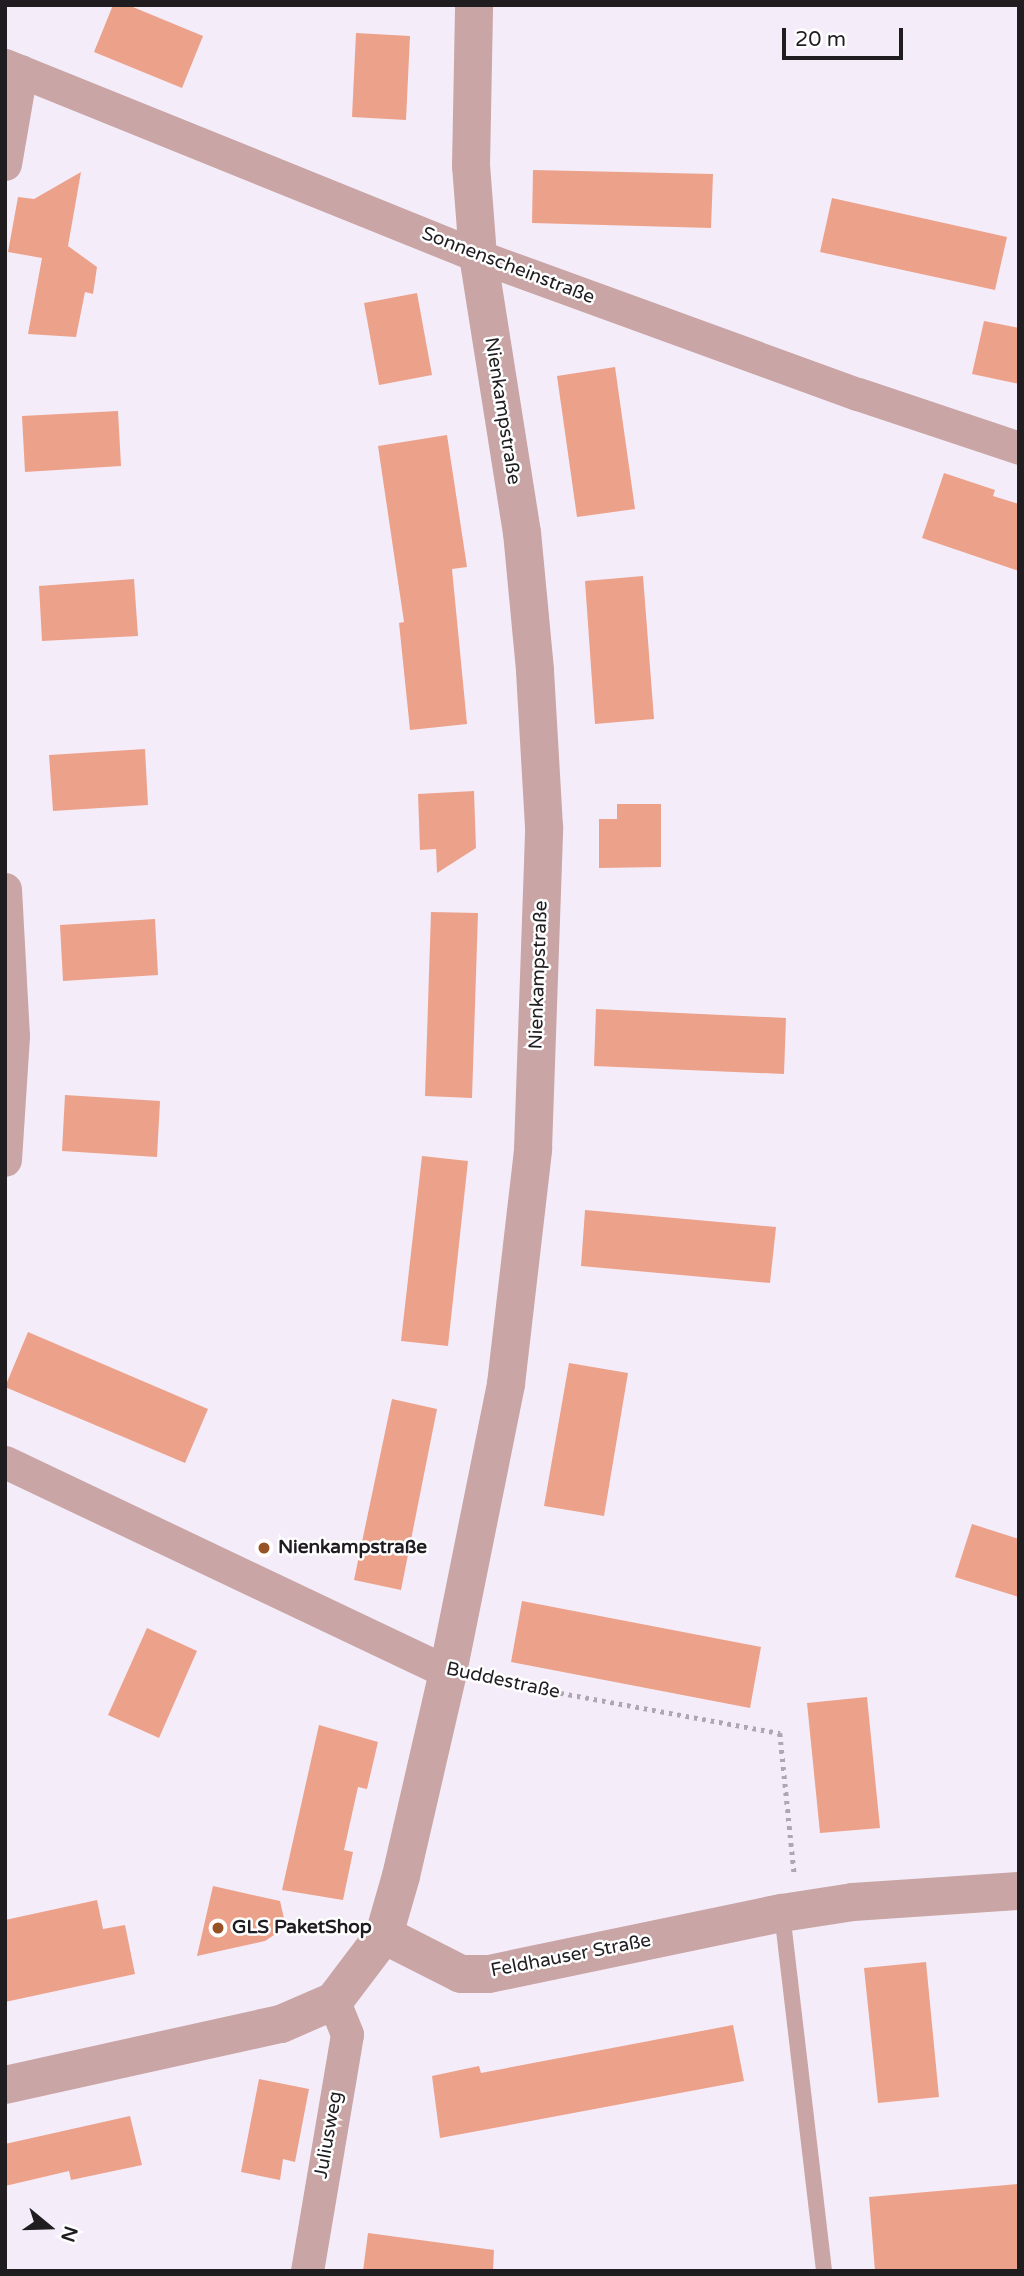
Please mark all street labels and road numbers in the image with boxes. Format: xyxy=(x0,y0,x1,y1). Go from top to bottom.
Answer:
street label: Sonnenscheinstraße xyxy=(418,223,598,309)
street label: Nienkampstraße xyxy=(479,336,525,486)
street label: Nienkampstraße xyxy=(525,900,553,1050)
street label: Buddestraße xyxy=(444,1658,562,1704)
street label: Feldhauser Straße xyxy=(489,1929,653,1983)
street label: Juliusweg xyxy=(310,2090,348,2180)

